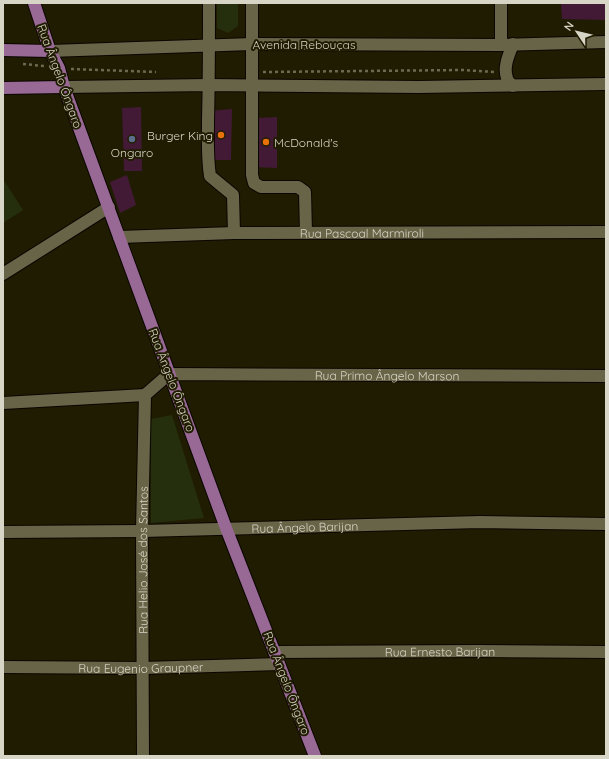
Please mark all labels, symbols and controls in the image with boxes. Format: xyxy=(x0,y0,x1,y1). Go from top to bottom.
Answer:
north arrow xyxy=(557,12,597,52)
text: N xyxy=(561,19,577,34)
street label: Rua Ângelo Ôngaro xyxy=(34,22,86,130)
street label: Avenida Rebouças xyxy=(252,37,356,52)
place label: Burger King xyxy=(147,128,213,143)
marker: Burger King xyxy=(216,130,226,140)
marker: Ongaro xyxy=(127,134,137,144)
place label: McDonald's xyxy=(274,135,339,150)
marker: McDonald's xyxy=(261,137,271,147)
place label: Ongaro xyxy=(111,145,153,160)
street label: Rua Pascoal Marmiroli xyxy=(300,225,424,240)
street label: Rua Ângelo Ôngaro xyxy=(145,326,199,434)
street label: Rua Primo Ângelo Marson xyxy=(315,367,459,383)
street label: Rua Helio José dos Santos xyxy=(134,486,150,634)
street label: Rua Ângelo Barijan xyxy=(251,518,359,536)
street label: Rua Ângelo Ôngaro xyxy=(260,629,314,737)
street label: Rua Ernesto Barijan xyxy=(385,643,495,659)
street label: Rua Eugenio Graupner xyxy=(78,659,204,676)

